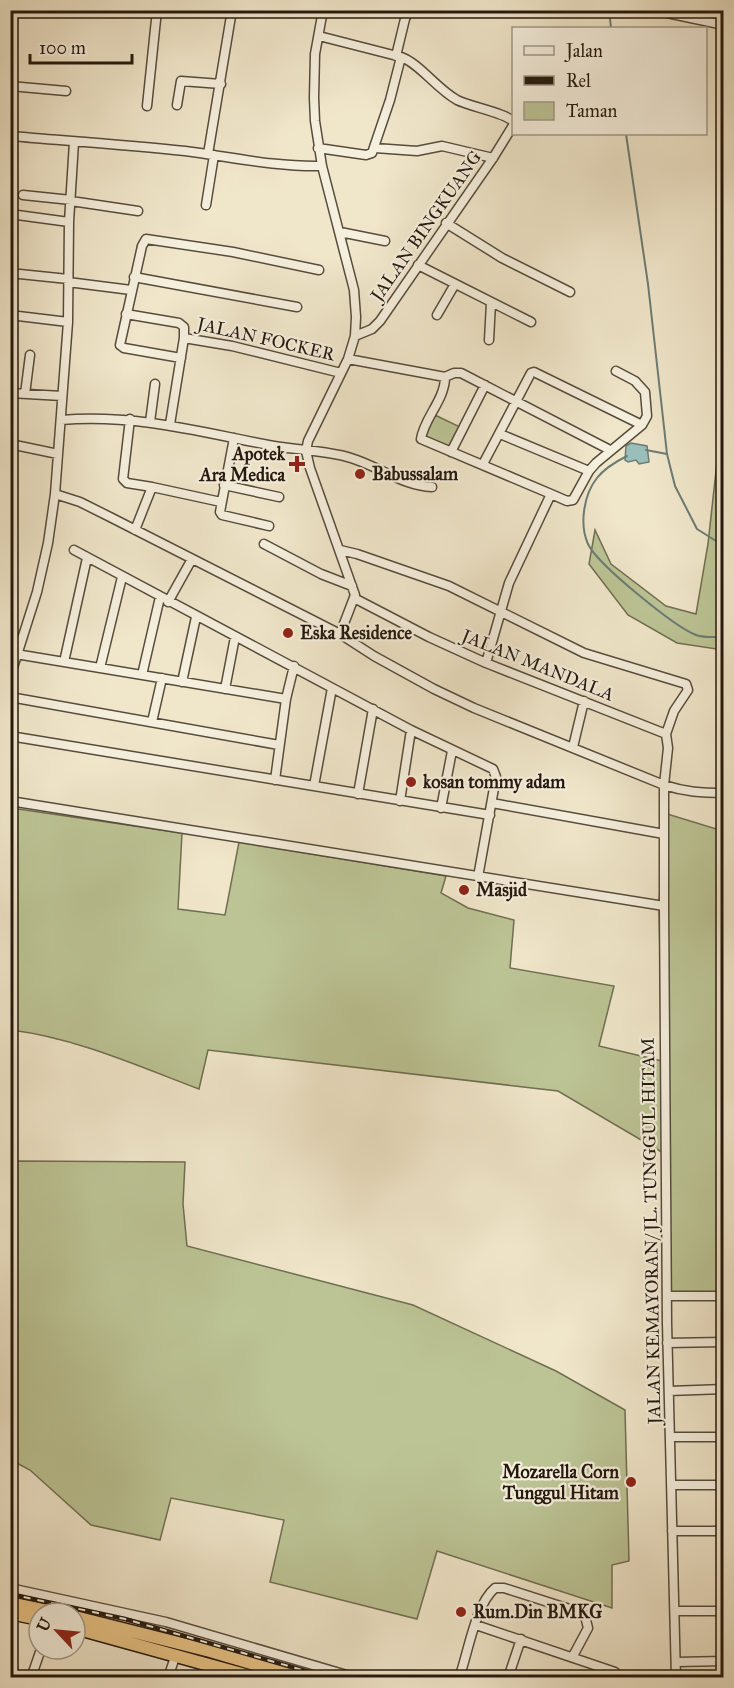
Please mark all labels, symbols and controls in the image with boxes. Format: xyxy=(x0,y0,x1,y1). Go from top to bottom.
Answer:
scale bar xyxy=(30,27,132,65)
legend xyxy=(512,27,707,135)
text: 100 m xyxy=(39,37,86,59)
text: Jalan xyxy=(564,40,603,63)
text: Rel xyxy=(566,70,591,92)
text: Taman xyxy=(566,100,618,122)
street label: JALAN BINGKUANG xyxy=(365,147,487,308)
street label: JALAN FOCKER xyxy=(193,312,338,367)
place label: Apotek Ara Medica xyxy=(199,443,286,486)
marker: Apotek Ara Medica xyxy=(290,457,304,471)
place label: Babussalam xyxy=(372,463,459,485)
marker: Babussalam xyxy=(353,467,367,481)
place label: Eska Residence xyxy=(300,622,413,644)
street label: JALAN MANDALA xyxy=(456,624,617,707)
marker: Eska Residence xyxy=(281,626,295,640)
place label: kosan tommy adam xyxy=(423,771,566,794)
marker: kosan tommy adam xyxy=(404,775,418,789)
place label: Masjid xyxy=(476,879,528,902)
marker: Masjid xyxy=(457,883,471,897)
street label: JALAN KEMAYORAN/ JL. TUNGGUL HITAM xyxy=(637,1037,666,1427)
place label: Mozarella Corn Tunggul Hitam xyxy=(502,1461,620,1505)
marker: Mozarella Corn Tunggul Hitam xyxy=(624,1475,638,1489)
north arrow xyxy=(27,1601,87,1661)
place label: Rum.Din BMKG xyxy=(473,1601,602,1623)
marker: Rum.Din BMKG xyxy=(454,1605,468,1619)
text: U xyxy=(33,1614,55,1634)

